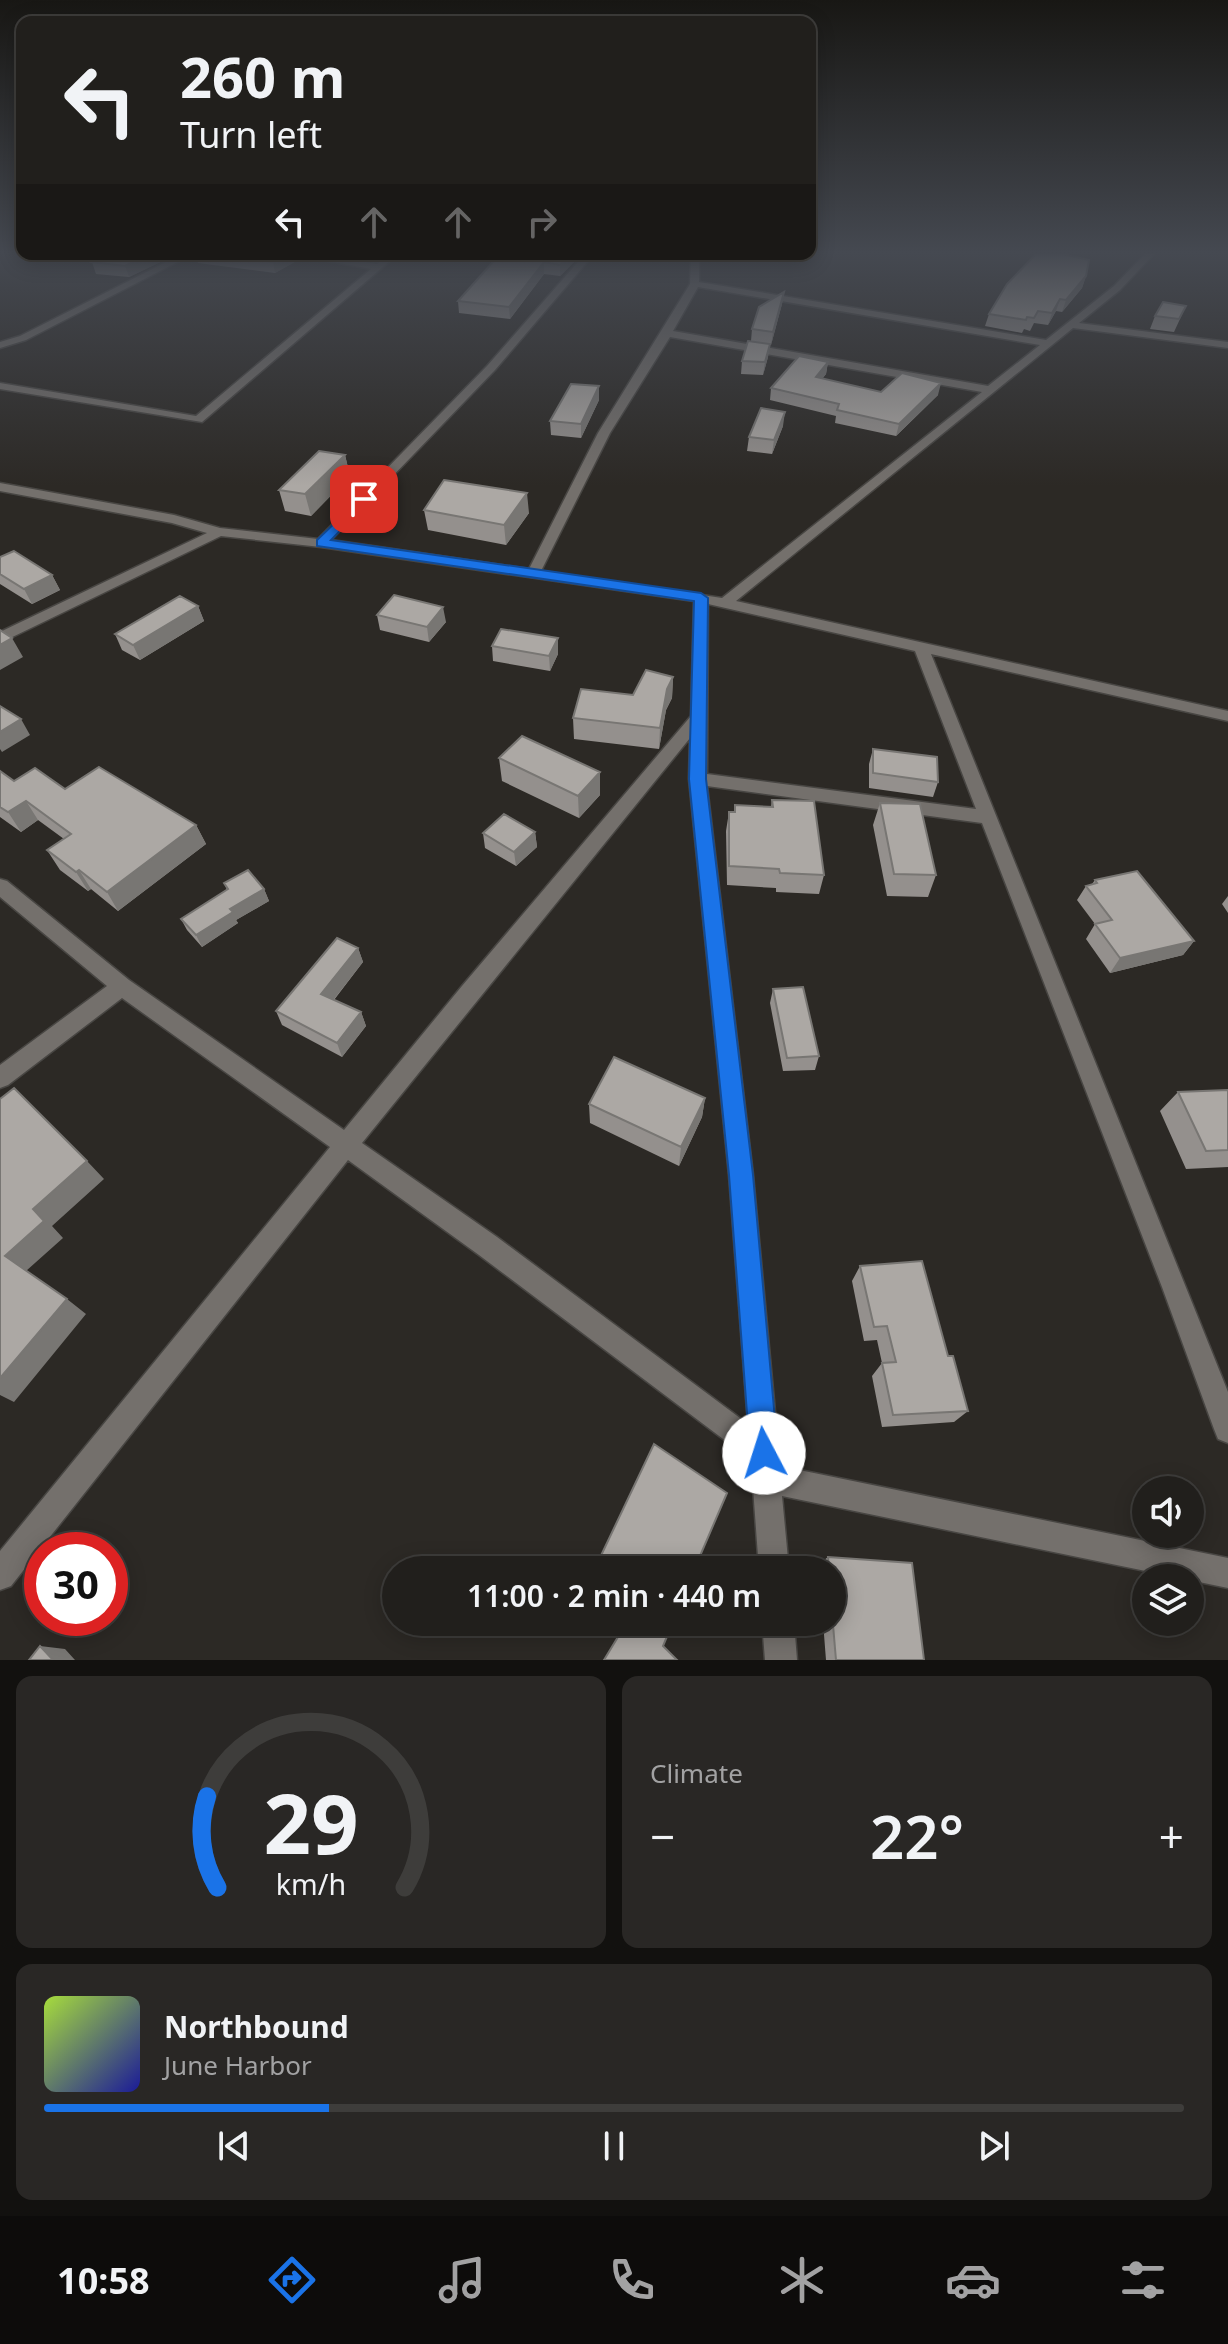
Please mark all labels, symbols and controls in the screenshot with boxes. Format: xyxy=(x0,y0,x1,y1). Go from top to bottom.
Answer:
text: 260 m xyxy=(180,38,345,114)
icon: left xyxy=(48,48,152,152)
text: Turn left xyxy=(180,110,322,159)
icon: left xyxy=(268,200,312,244)
icon: ahead xyxy=(352,200,396,244)
icon: ahead xyxy=(436,200,480,244)
icon: right xyxy=(520,200,564,244)
pin xyxy=(330,465,398,533)
icon: arrive xyxy=(342,477,386,521)
position arrow xyxy=(722,1411,806,1495)
map controls xyxy=(1132,1476,1204,1636)
button: sound xyxy=(1132,1476,1204,1548)
speed limit sign: 30 xyxy=(24,1532,128,1636)
button: layers xyxy=(1132,1564,1204,1636)
text: 11:00 · 2 min · 440 m xyxy=(467,1575,761,1616)
text: Climate xyxy=(650,1755,743,1791)
text: 29 xyxy=(263,1765,359,1878)
text: 22° xyxy=(870,1795,964,1877)
text: − xyxy=(650,1806,675,1866)
text: + xyxy=(1159,1806,1184,1866)
text: km/h xyxy=(276,1864,346,1903)
text: Northbound xyxy=(164,2006,349,2047)
text: June Harbor xyxy=(164,2047,312,2083)
icon: previous xyxy=(212,2124,256,2168)
icon: pause xyxy=(592,2124,636,2168)
icon: next xyxy=(972,2124,1016,2168)
icon: directions xyxy=(264,2252,320,2308)
icon: music xyxy=(434,2252,490,2308)
icon: phone xyxy=(604,2252,660,2308)
icon: climate xyxy=(774,2252,830,2308)
icon: car xyxy=(945,2252,1001,2308)
icon: filters xyxy=(1115,2252,1171,2308)
text: 10:58 xyxy=(57,2256,150,2305)

